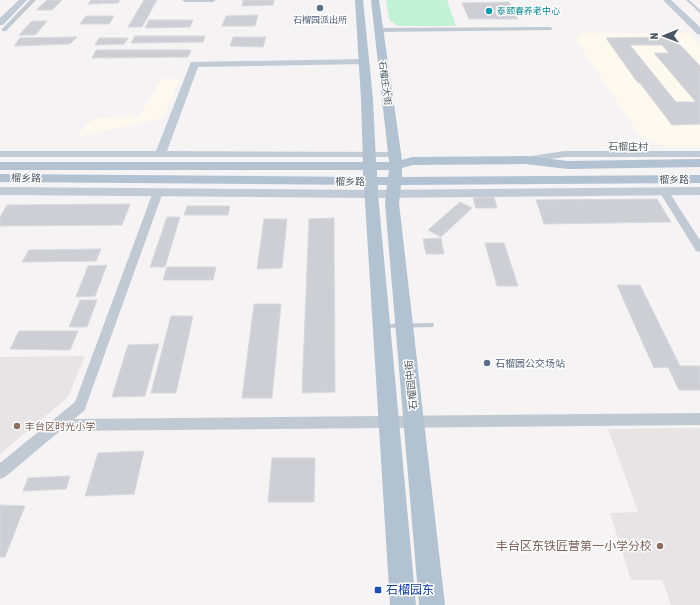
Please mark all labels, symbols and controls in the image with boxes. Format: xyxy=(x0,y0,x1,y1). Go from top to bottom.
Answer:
marker: 石榴园派出所 xyxy=(315,3,325,13)
marker: 泰颐春养老中心 xyxy=(484,6,494,16)
place label: 泰颐春养老中心 xyxy=(497,6,560,16)
place label: 石榴园派出所 xyxy=(293,15,347,25)
north arrow xyxy=(644,16,684,56)
text: N xyxy=(648,33,660,40)
street label: 石榴庄大街 xyxy=(377,60,393,106)
district label: 石榴庄村 xyxy=(608,141,648,152)
street label: 榴乡路 xyxy=(11,172,41,184)
street label: 榴乡路 xyxy=(659,174,689,185)
street label: 榴乡路 xyxy=(335,176,365,187)
marker: 石榴园公交场站 xyxy=(482,358,492,368)
place label: 石榴园公交场站 xyxy=(495,358,565,369)
street label: 石榴园中街 xyxy=(403,360,419,410)
marker: 丰台区时光小学 xyxy=(12,421,22,431)
place label: 丰台区时光小学 xyxy=(25,421,95,432)
place label: 丰台区东铁匠营第一小学分校 xyxy=(496,539,652,553)
marker: 丰台区东铁匠营第一小学分校 xyxy=(655,541,665,551)
place label: 石榴园东 xyxy=(386,583,434,597)
marker: 石榴园东 xyxy=(373,585,383,595)

